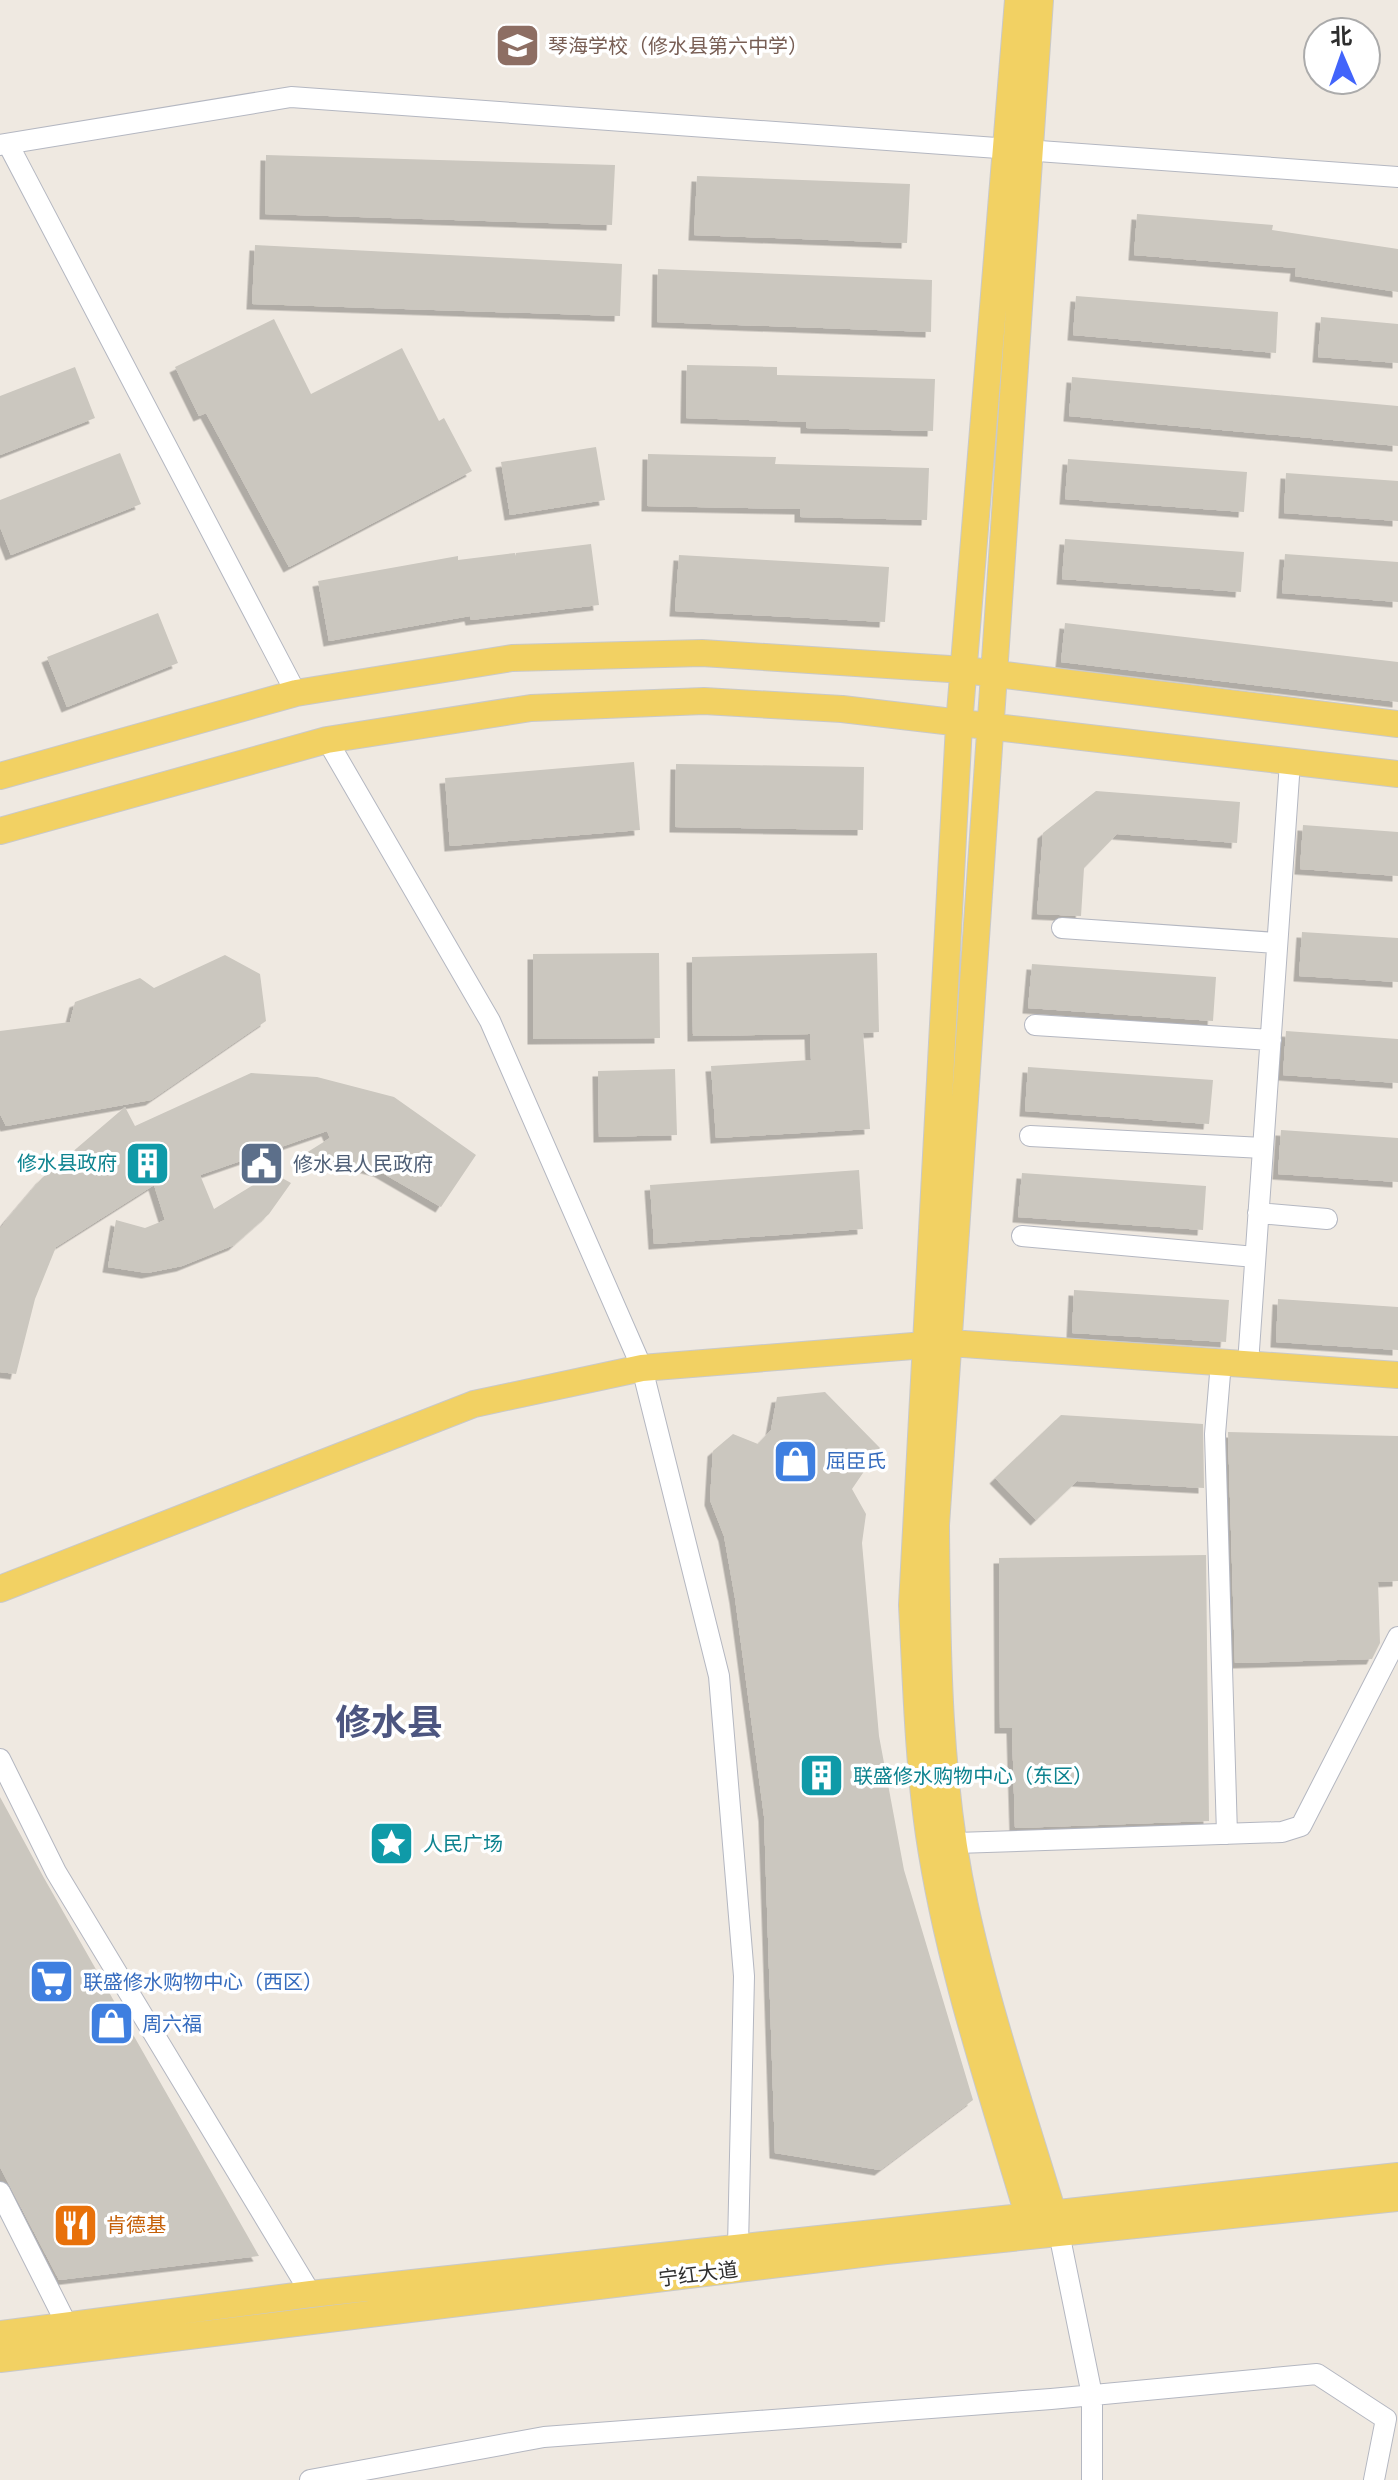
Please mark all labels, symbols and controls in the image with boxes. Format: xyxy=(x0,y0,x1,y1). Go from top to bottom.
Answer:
north arrow xyxy=(1302,16,1382,96)
school or university icon: 琴海学校（修水县第六中学） xyxy=(493,22,541,70)
text: 北 xyxy=(1330,23,1353,49)
place label: 琴海学校（修水县第六中学） xyxy=(548,34,808,58)
building icon: 修水县政府 xyxy=(124,1139,172,1187)
public building icon: 修水县人民政府 xyxy=(238,1140,286,1188)
place label: 修水县政府 xyxy=(17,1151,117,1175)
place label: 修水县人民政府 xyxy=(293,1152,433,1176)
shop icon: 屈臣氏 xyxy=(771,1437,819,1485)
place label: 屈臣氏 xyxy=(826,1449,886,1473)
district label: 修水县 xyxy=(335,1700,443,1744)
building icon: 联盛修水购物中心（东区） xyxy=(798,1752,846,1800)
place label: 联盛修水购物中心（东区） xyxy=(853,1764,1093,1788)
place icon: 人民广场 xyxy=(368,1820,416,1868)
place label: 人民广场 xyxy=(423,1832,503,1856)
supermarket icon: 联盛修水购物中心（西区） xyxy=(28,1958,76,2006)
place label: 联盛修水购物中心（西区） xyxy=(83,1970,323,1994)
shop icon: 周六福 xyxy=(87,2000,135,2048)
place label: 周六福 xyxy=(142,2012,202,2036)
restaurant icon: 肯德基 xyxy=(51,2201,99,2249)
place label: 肯德基 xyxy=(106,2213,166,2237)
street label: 宁红大道 xyxy=(657,2257,739,2291)

